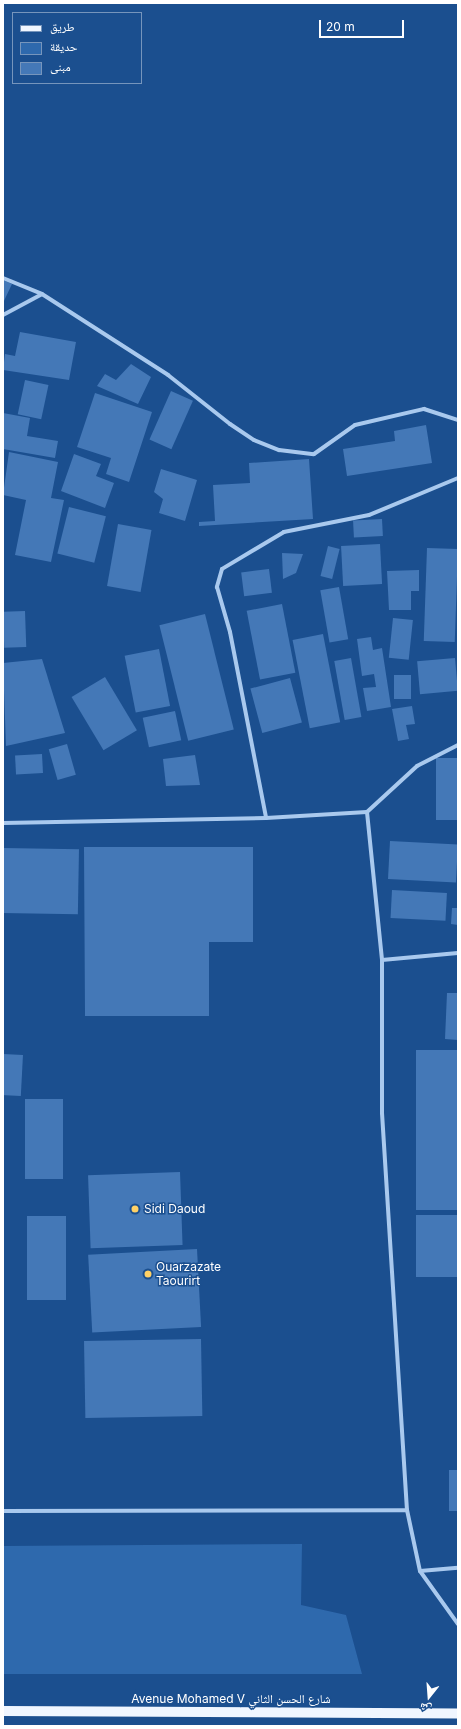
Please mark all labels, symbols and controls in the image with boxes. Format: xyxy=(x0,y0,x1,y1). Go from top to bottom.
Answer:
legend xyxy=(12,12,142,84)
scale bar xyxy=(321,12,406,38)
text: طريق xyxy=(50,19,75,34)
text: 20 m xyxy=(326,19,355,34)
text: حديقة xyxy=(50,39,78,54)
text: مبنى xyxy=(50,59,71,74)
place label: Sidi Daoud xyxy=(144,1202,205,1216)
marker: Sidi Daoud xyxy=(129,1203,141,1215)
place label: Ouarzazate Taourirt xyxy=(156,1260,221,1288)
marker: Ouarzazate Taourirt xyxy=(143,1269,153,1279)
north arrow xyxy=(409,1677,449,1717)
street label: Avenue Mohamed V شارع الحسن الثاني xyxy=(131,1692,331,1706)
text: ش xyxy=(418,1700,433,1717)

